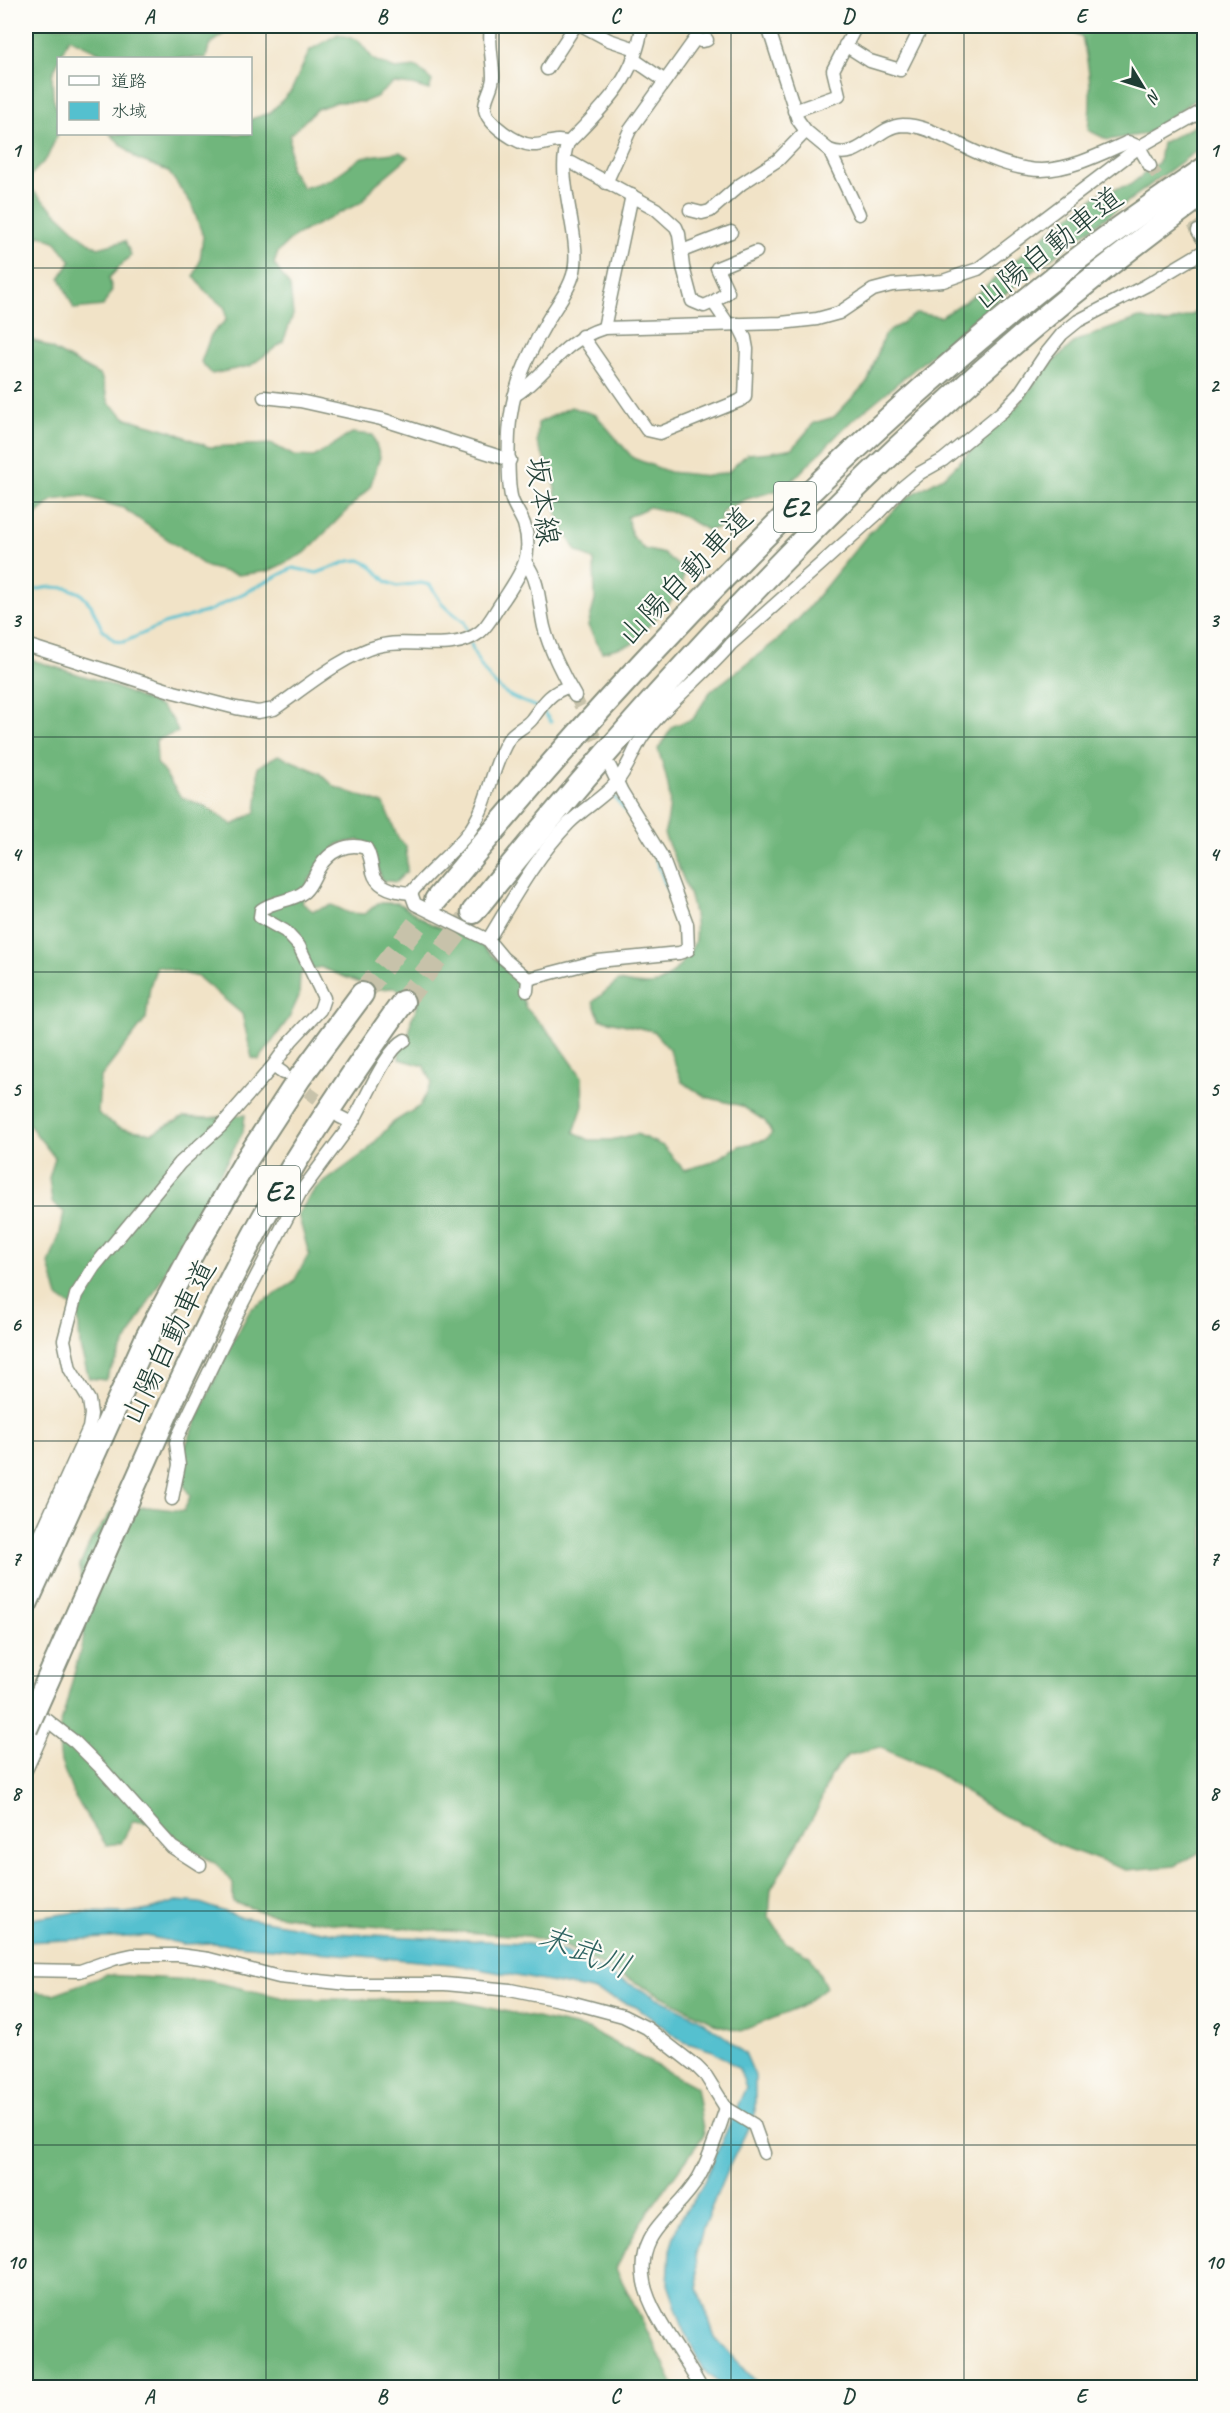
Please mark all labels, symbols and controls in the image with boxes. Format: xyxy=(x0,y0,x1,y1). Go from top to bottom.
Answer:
text: A xyxy=(144,4,156,29)
text: B xyxy=(377,4,389,29)
text: C xyxy=(610,4,622,29)
text: D xyxy=(842,4,856,29)
text: E xyxy=(1076,4,1090,29)
legend xyxy=(57,57,252,135)
north arrow xyxy=(1113,57,1173,117)
text: 道路 xyxy=(111,70,147,92)
text: N xyxy=(1141,86,1165,108)
text: 水域 xyxy=(111,100,147,122)
text: 1 xyxy=(12,138,23,163)
text: 1 xyxy=(1210,138,1221,163)
street label: 山陽自動車道 xyxy=(965,178,1131,318)
text: 2 xyxy=(12,373,23,398)
text: 2 xyxy=(1210,373,1221,398)
street label: 坂本線 xyxy=(518,454,568,548)
road number: E2 xyxy=(774,482,816,532)
street label: 山陽自動車道 xyxy=(609,498,761,654)
text: 3 xyxy=(12,608,23,633)
text: 3 xyxy=(1210,608,1221,633)
text: 4 xyxy=(12,842,24,867)
text: 4 xyxy=(1210,842,1222,867)
text: 5 xyxy=(12,1077,23,1102)
text: 5 xyxy=(1210,1077,1221,1102)
road number: E2 xyxy=(258,1166,300,1216)
street label: 山陽自動車道 xyxy=(111,1253,225,1431)
text: 6 xyxy=(11,1312,22,1337)
text: 6 xyxy=(1209,1312,1220,1337)
text: 7 xyxy=(12,1546,23,1571)
text: 7 xyxy=(1210,1546,1221,1571)
text: 8 xyxy=(12,1781,24,1806)
text: 8 xyxy=(1210,1781,1222,1806)
water label: 末武川 xyxy=(533,1915,637,1988)
text: 9 xyxy=(12,2016,23,2041)
text: 9 xyxy=(1210,2016,1221,2041)
text: 10 xyxy=(7,2250,27,2275)
text: 10 xyxy=(1205,2250,1225,2275)
text: A xyxy=(144,2384,156,2409)
text: B xyxy=(377,2384,389,2409)
text: C xyxy=(610,2384,622,2409)
text: D xyxy=(842,2384,856,2409)
text: E xyxy=(1076,2384,1090,2409)

